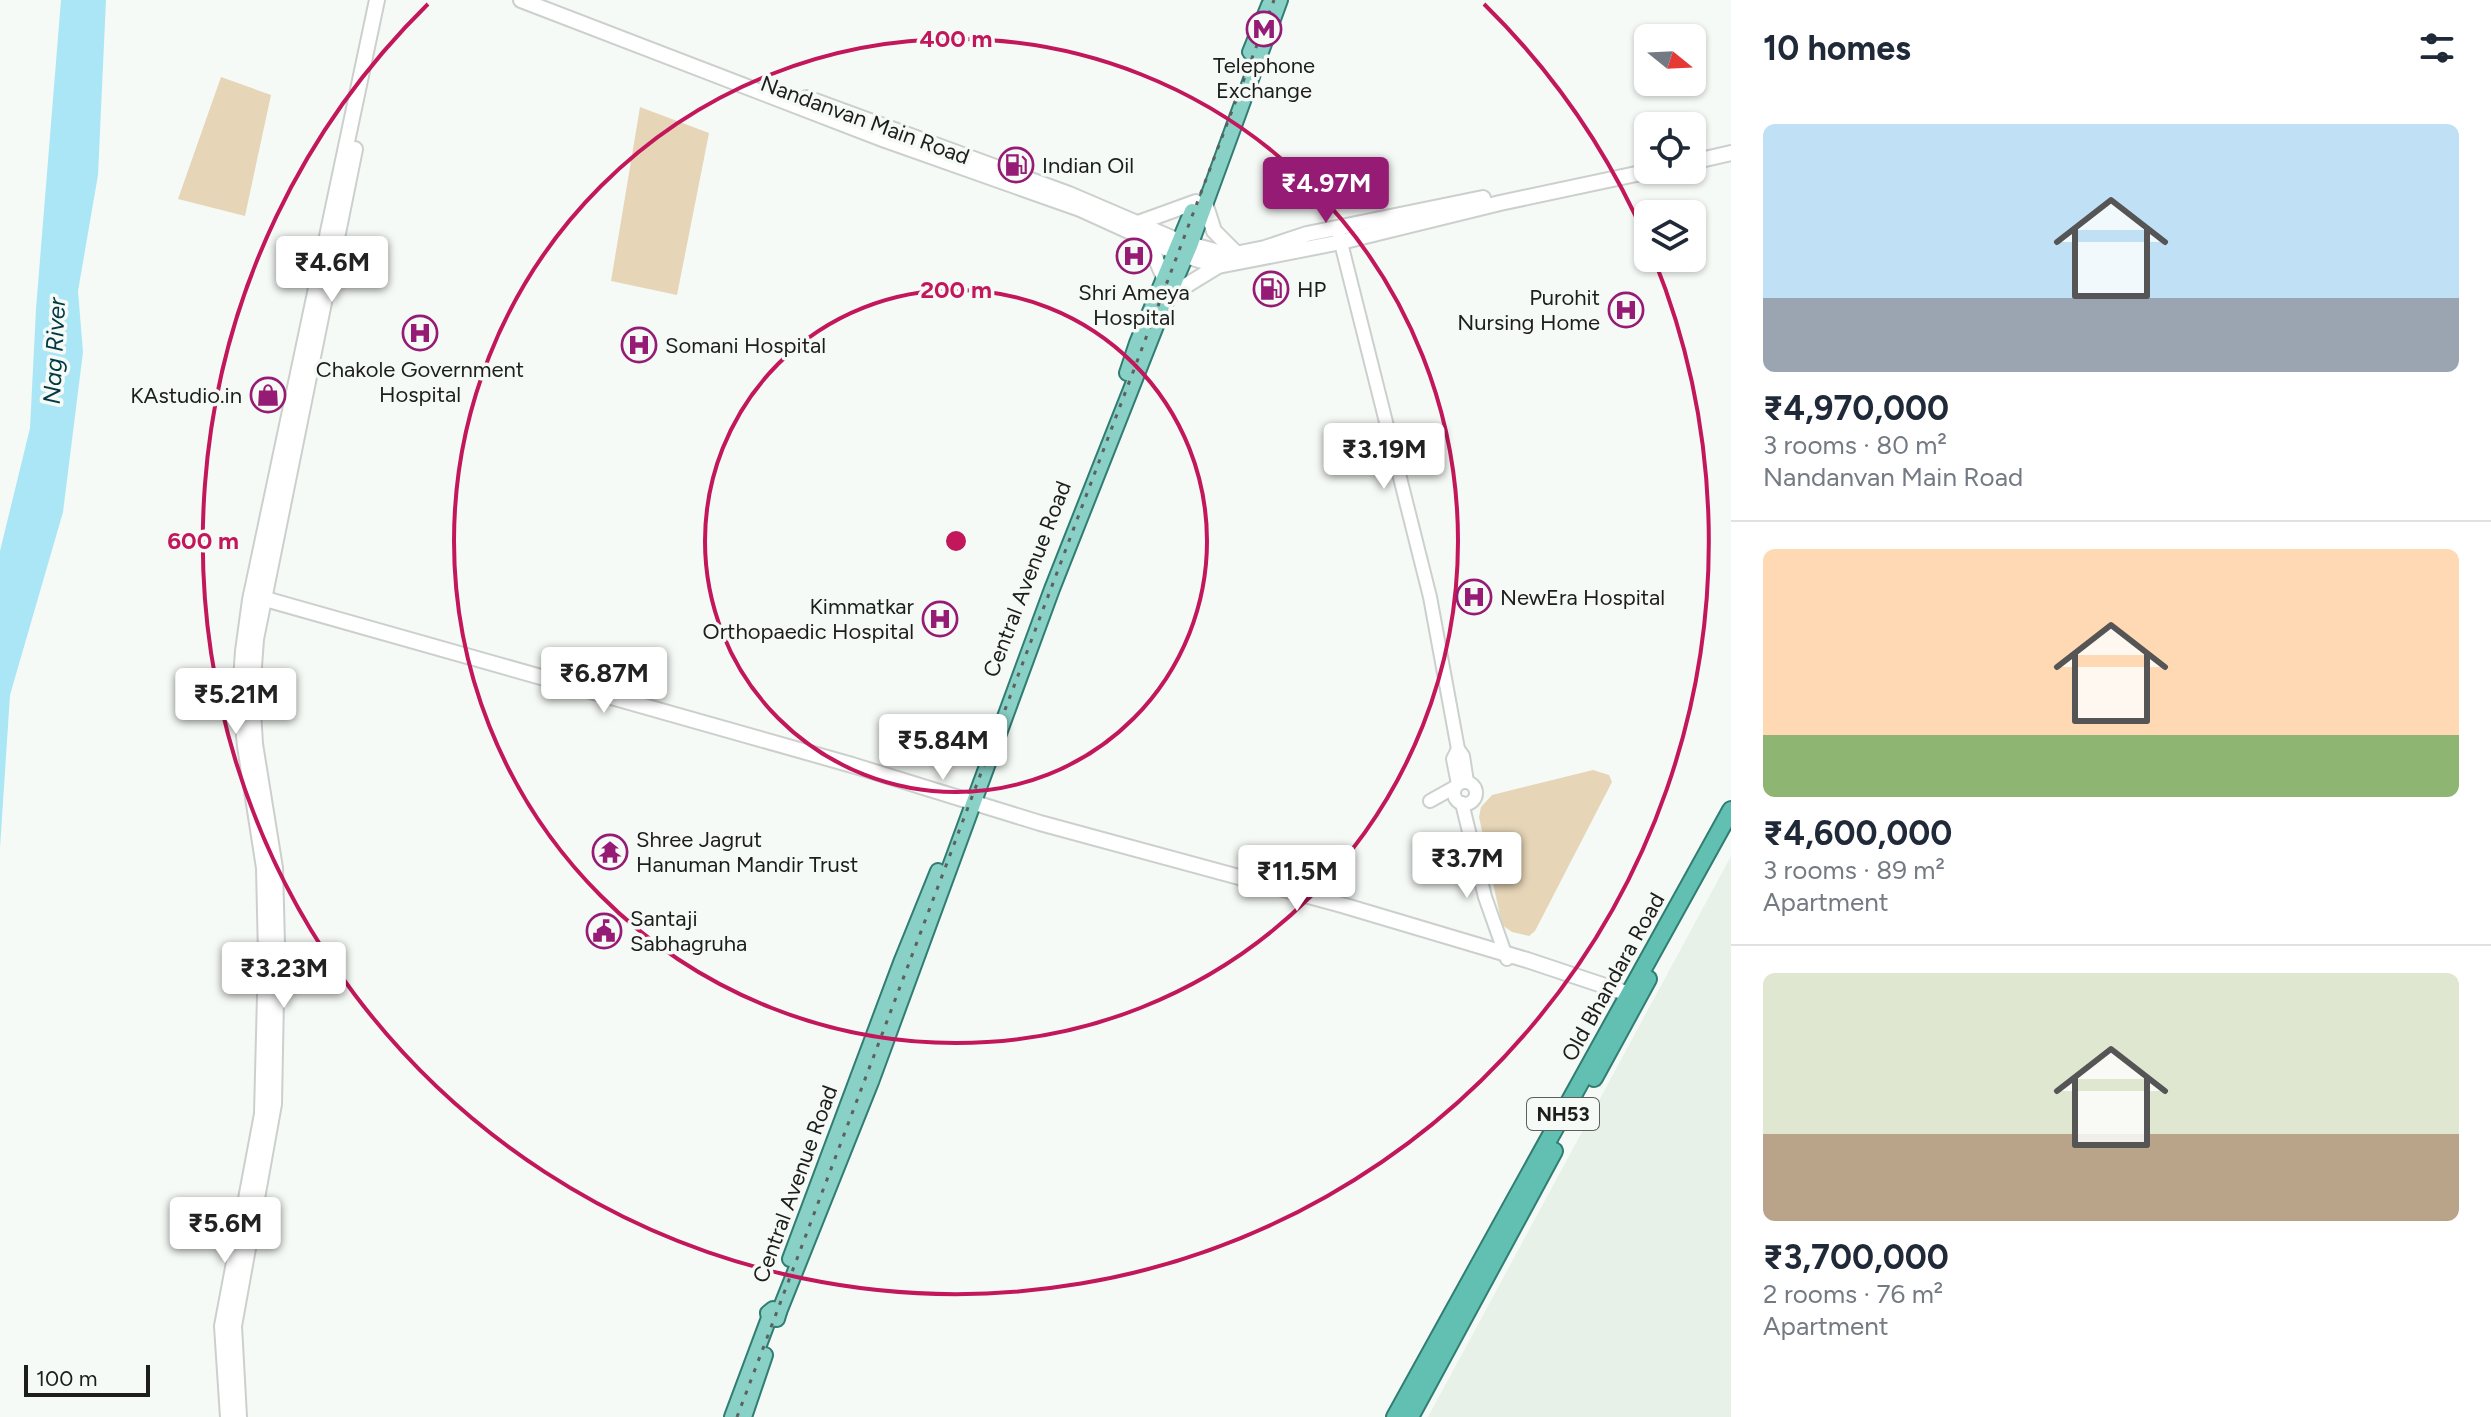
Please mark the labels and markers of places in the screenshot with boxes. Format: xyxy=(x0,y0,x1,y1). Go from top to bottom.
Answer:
metro station icon: Telephone Exchange xyxy=(1245,10,1283,48)
place label: Telephone Exchange xyxy=(1213,52,1315,104)
fuel station icon: Indian Oil xyxy=(997,146,1035,184)
place label: Indian Oil xyxy=(1042,152,1134,179)
pin: ₹4.97M xyxy=(1261,157,1391,225)
pin: ₹4.6M xyxy=(276,236,388,304)
hospital icon: Shri Ameya Hospital xyxy=(1115,237,1153,275)
fuel station icon: HP xyxy=(1252,270,1290,308)
place label: HP xyxy=(1297,276,1327,303)
place label: Shri Ameya Hospital xyxy=(1078,279,1190,331)
place label: Purohit Nursing Home xyxy=(1457,284,1600,336)
hospital icon: Purohit Nursing Home xyxy=(1607,291,1645,329)
hospital icon: Chakole Government Hospital xyxy=(401,314,439,352)
hospital icon: Somani Hospital xyxy=(620,326,658,364)
place label: Somani Hospital xyxy=(665,332,826,359)
place label: Chakole Government Hospital xyxy=(316,356,524,408)
shop icon: KAstudio.in xyxy=(249,376,287,414)
place label: KAstudio.in xyxy=(130,382,242,409)
pin: ₹3.19M xyxy=(1319,423,1449,491)
centre of rings xyxy=(942,527,970,555)
hospital icon: NewEra Hospital xyxy=(1455,578,1493,616)
place label: NewEra Hospital xyxy=(1500,584,1665,611)
place label: Kimmatkar Orthopaedic Hospital xyxy=(703,593,915,645)
hospital icon: Kimmatkar Orthopaedic Hospital xyxy=(921,600,959,638)
pin: ₹6.87M xyxy=(539,647,669,715)
pin: ₹5.21M xyxy=(171,668,301,736)
pin: ₹5.84M xyxy=(878,714,1008,782)
place label: Shree Jagrut Hanuman Mandir Trust xyxy=(636,826,858,878)
pin: ₹3.7M xyxy=(1411,832,1523,900)
temple icon: Shree Jagrut Hanuman Mandir Trust xyxy=(591,833,629,871)
pin: ₹11.5M xyxy=(1232,845,1362,913)
place label: Santaji Sabhagruha xyxy=(630,905,747,957)
public building icon: Santaji Sabhagruha xyxy=(585,912,623,950)
pin: ₹3.23M xyxy=(219,942,349,1010)
pin: ₹5.6M xyxy=(169,1197,281,1265)

